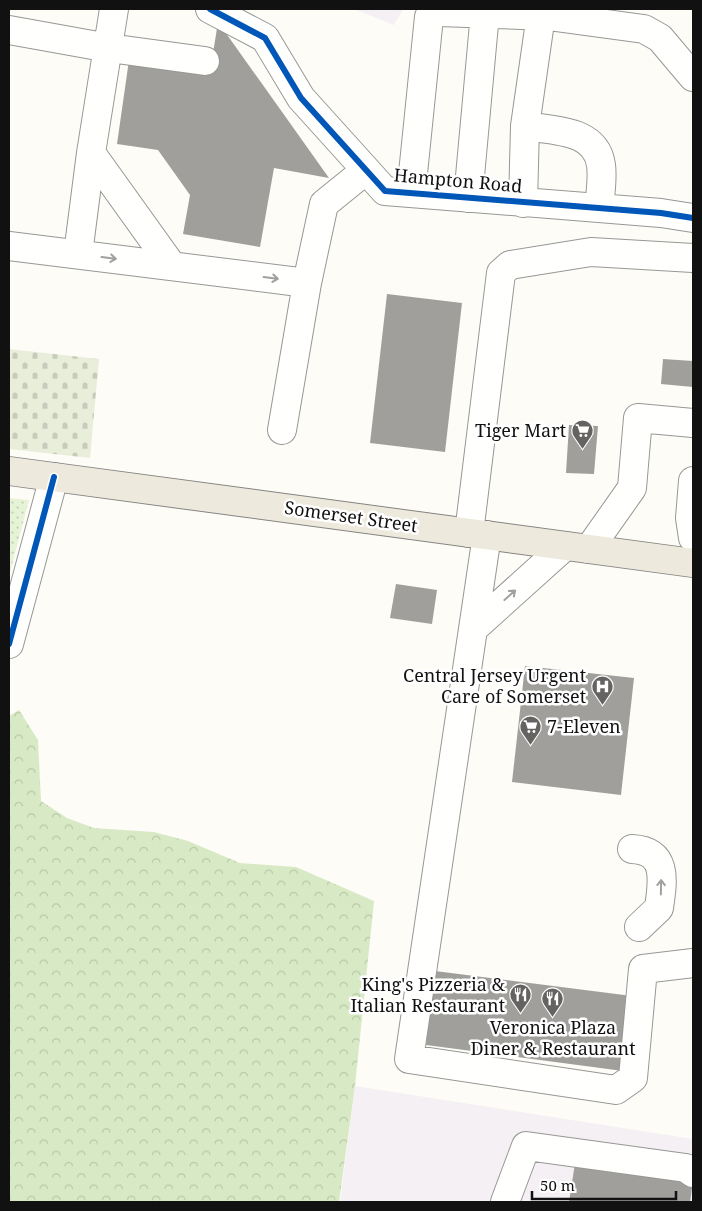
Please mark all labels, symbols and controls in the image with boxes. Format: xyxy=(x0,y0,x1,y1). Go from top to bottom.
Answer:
street label: Hampton Road xyxy=(393,162,523,198)
one-way arrow xyxy=(101,253,117,263)
one-way arrow xyxy=(262,273,278,283)
place label: Tiger Mart xyxy=(475,418,566,442)
supermarket icon: Tiger Mart xyxy=(570,419,594,450)
street label: Somerset Street xyxy=(283,495,419,537)
one-way arrow xyxy=(504,589,517,601)
place label: Central Jersey Urgent Care of Somerset xyxy=(403,663,586,708)
hospital icon: Central Jersey Urgent Care of Somerset xyxy=(590,674,614,705)
place label: 7-Eleven xyxy=(547,714,621,738)
supermarket icon: 7-Eleven xyxy=(519,715,543,746)
one-way arrow xyxy=(656,879,666,896)
place label: King's Pizzeria & Italian Restaurant xyxy=(351,972,506,1017)
restaurant icon: King's Pizzeria & Italian Restaurant xyxy=(509,983,533,1014)
restaurant icon: Veronica Plaza Diner & Restaurant xyxy=(541,986,565,1017)
place label: Veronica Plaza Diner & Restaurant xyxy=(471,1015,635,1060)
scale bar xyxy=(532,1168,676,1200)
text: 50 m xyxy=(540,1175,575,1195)

